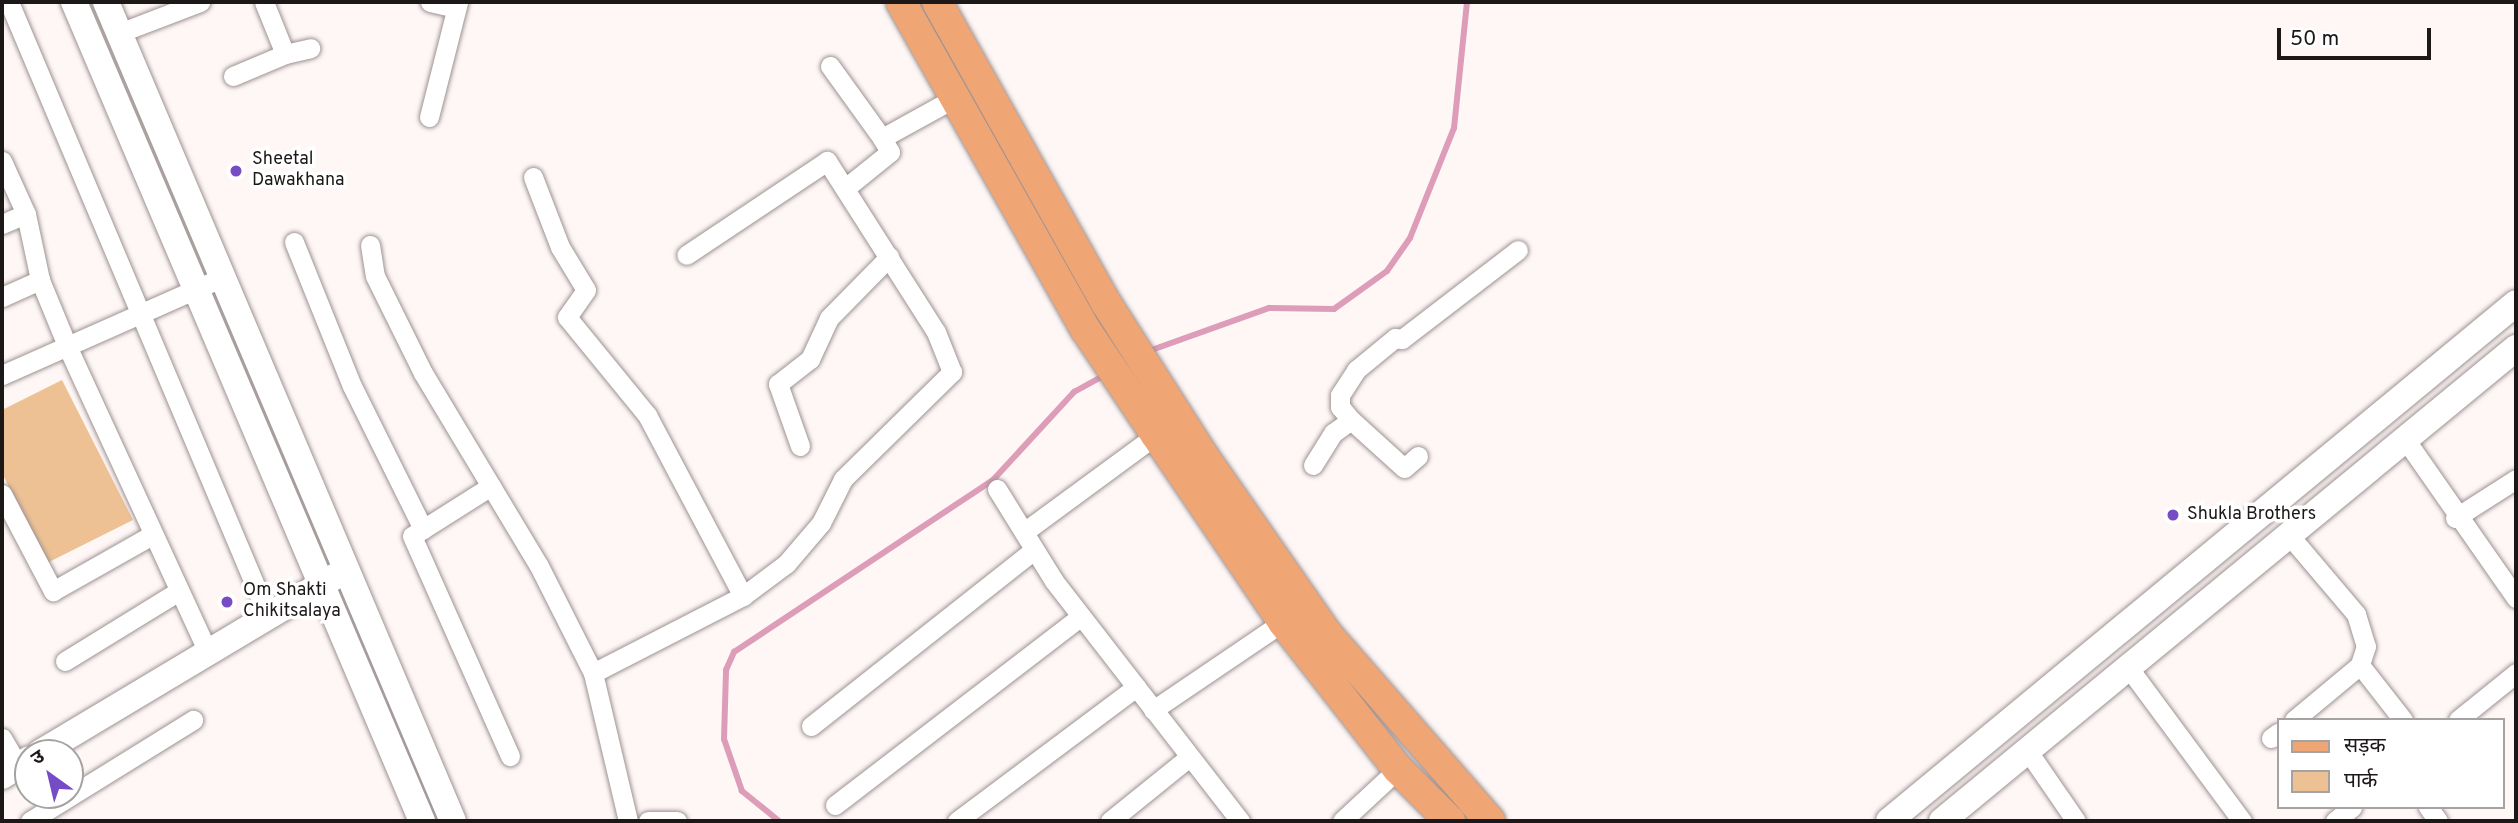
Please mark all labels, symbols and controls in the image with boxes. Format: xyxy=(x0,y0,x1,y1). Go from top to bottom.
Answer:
scale bar xyxy=(2280,14,2434,58)
text: 50 m xyxy=(2290,26,2339,53)
place label: Sheetal Dawakhana xyxy=(252,150,345,192)
marker: Sheetal Dawakhana xyxy=(226,161,246,181)
place label: Shukla Brothers xyxy=(2187,504,2316,526)
marker: Shukla Brothers xyxy=(2165,507,2181,523)
place label: Om Shakti Chikitsalaya xyxy=(243,581,341,624)
marker: Om Shakti Chikitsalaya xyxy=(217,592,237,612)
legend xyxy=(2276,718,2504,809)
text: सड़क xyxy=(2344,733,2386,760)
north arrow xyxy=(14,739,84,809)
text: उ xyxy=(27,745,50,771)
text: पार्क xyxy=(2344,768,2378,795)

